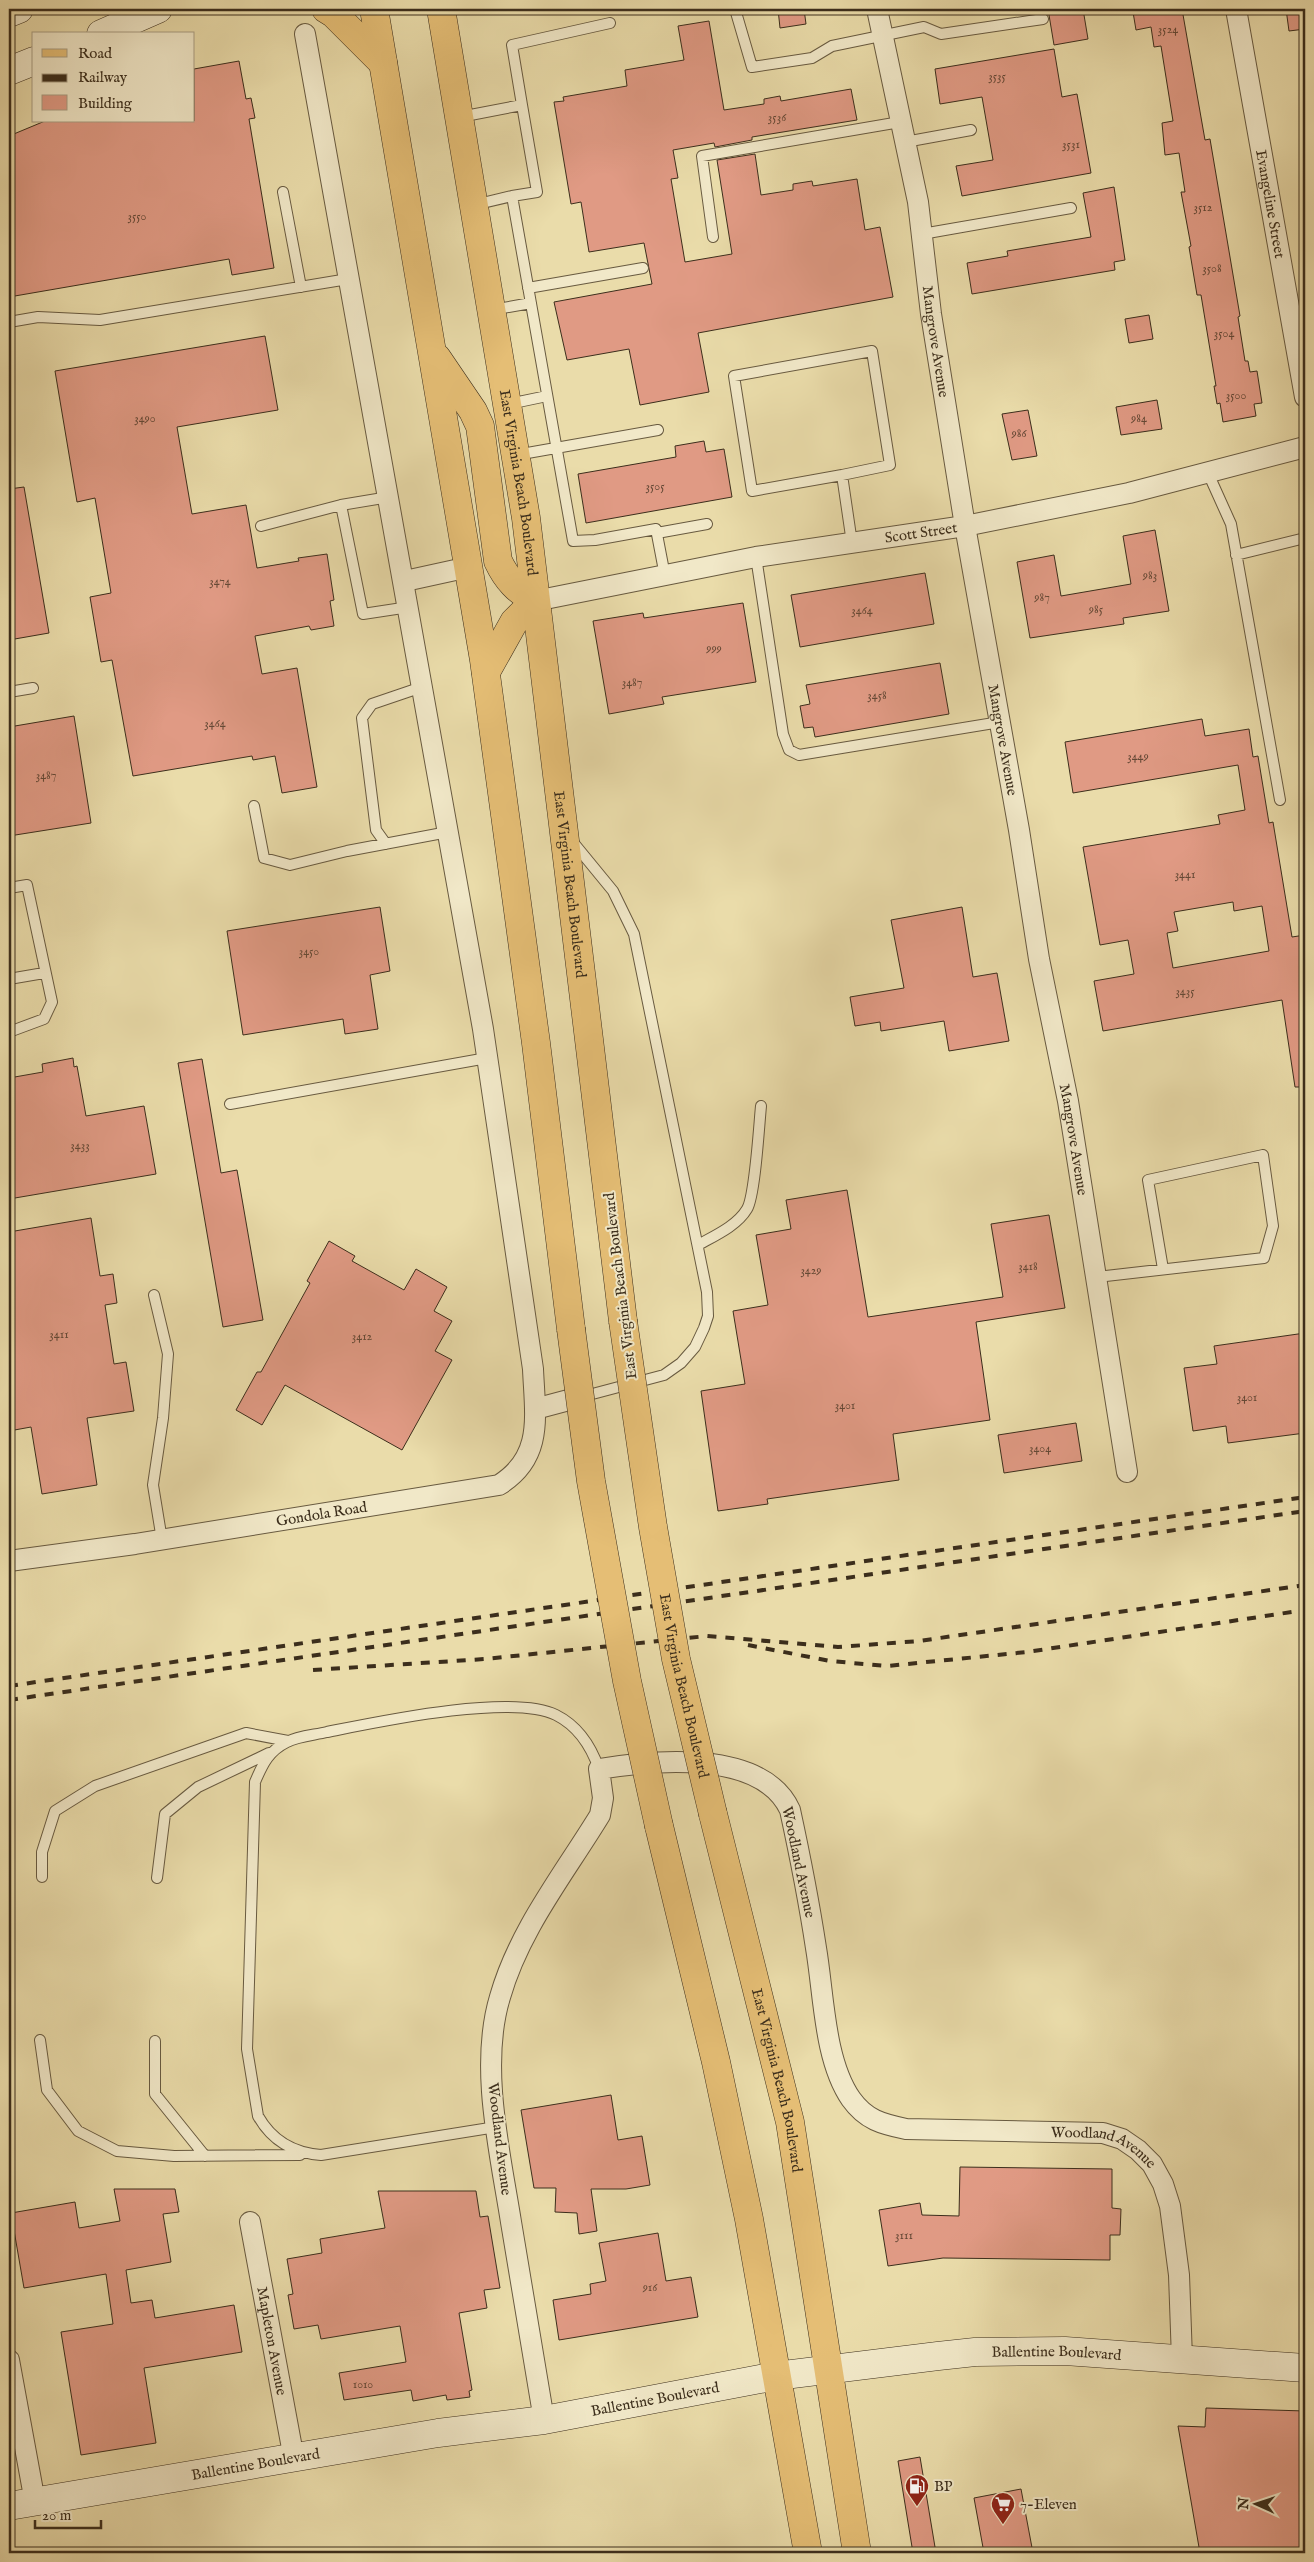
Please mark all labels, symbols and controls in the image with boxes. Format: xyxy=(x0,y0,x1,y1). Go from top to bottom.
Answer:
house number: 3524 xyxy=(1158,22,1178,37)
legend xyxy=(32,32,195,122)
text: Road xyxy=(78,44,113,63)
text: Railway xyxy=(78,68,128,87)
house number: 3535 xyxy=(988,69,1006,84)
text: Building xyxy=(78,94,133,113)
house number: 3536 xyxy=(768,110,787,125)
house number: 3531 xyxy=(1062,137,1080,152)
street label: Evangeline Street xyxy=(1251,148,1289,260)
house number: 3512 xyxy=(1194,200,1213,215)
house number: 3550 xyxy=(127,209,147,224)
house number: 3508 xyxy=(1202,261,1222,276)
street label: Mangrove Avenue xyxy=(918,285,953,399)
house number: 3504 xyxy=(1214,326,1234,341)
street label: East Virginia Beach Boulevard xyxy=(495,388,542,578)
house number: 3500 xyxy=(1226,388,1246,403)
house number: 3490 xyxy=(134,411,156,426)
house number: 984 xyxy=(1130,411,1147,426)
house number: 986 xyxy=(1010,426,1027,441)
house number: 3505 xyxy=(645,479,665,494)
street label: Scott Street xyxy=(883,518,959,548)
house number: 983 xyxy=(1142,568,1157,583)
house number: 3474 xyxy=(209,574,231,589)
house number: 987 xyxy=(1033,590,1050,605)
house number: 985 xyxy=(1088,602,1104,617)
house number: 3464 xyxy=(851,603,873,618)
house number: 999 xyxy=(705,641,722,656)
house number: 3487 xyxy=(622,675,642,690)
street label: Mangrove Avenue xyxy=(983,683,1022,797)
house number: 3458 xyxy=(867,688,887,703)
house number: 3464 xyxy=(204,716,226,731)
house number: 3449 xyxy=(1127,749,1149,764)
house number: 3487 xyxy=(36,768,56,783)
street label: East Virginia Beach Boulevard xyxy=(549,790,591,980)
house number: 3441 xyxy=(1175,867,1195,882)
house number: 3450 xyxy=(299,944,319,959)
house number: 3435 xyxy=(1175,984,1195,999)
street label: Mangrove Avenue xyxy=(1055,1082,1092,1197)
house number: 3433 xyxy=(70,1138,90,1153)
street label: East Virginia Beach Boulevard xyxy=(599,1190,641,1380)
house number: 3418 xyxy=(1018,1259,1038,1274)
house number: 3429 xyxy=(800,1263,822,1278)
house number: 3411 xyxy=(49,1327,69,1342)
house number: 3412 xyxy=(352,1329,373,1344)
house number: 3401 xyxy=(1237,1390,1257,1405)
house number: 3401 xyxy=(835,1398,855,1413)
house number: 3404 xyxy=(1029,1441,1051,1456)
street label: Gondola Road xyxy=(275,1497,369,1531)
street label: East Virginia Beach Boulevard xyxy=(655,1592,713,1781)
street label: Woodland Avenue xyxy=(777,1805,820,1920)
street label: East Virginia Beach Boulevard xyxy=(747,1986,807,2175)
street label: Woodland Avenue xyxy=(483,2082,516,2197)
street label: Woodland Avenue xyxy=(1051,2123,1160,2173)
house number: 3111 xyxy=(895,2228,913,2243)
house number: 916 xyxy=(642,2280,658,2295)
street label: Mapleton Avenue xyxy=(252,2285,291,2397)
street label: Ballentine Boulevard xyxy=(991,2342,1123,2365)
house number: 1010 xyxy=(353,2377,373,2392)
street label: Ballentine Boulevard xyxy=(589,2378,722,2421)
street label: Ballentine Boulevard xyxy=(190,2444,322,2485)
fuel station icon: BP xyxy=(904,2473,930,2507)
place label: BP xyxy=(934,2477,953,2496)
north arrow xyxy=(1232,2480,1282,2530)
supermarket icon: 7-Eleven xyxy=(990,2491,1016,2525)
place label: 7-Eleven xyxy=(1020,2495,1077,2514)
scale bar xyxy=(35,2497,101,2529)
text: N xyxy=(1235,2497,1253,2511)
text: 20 m xyxy=(42,2506,72,2525)

